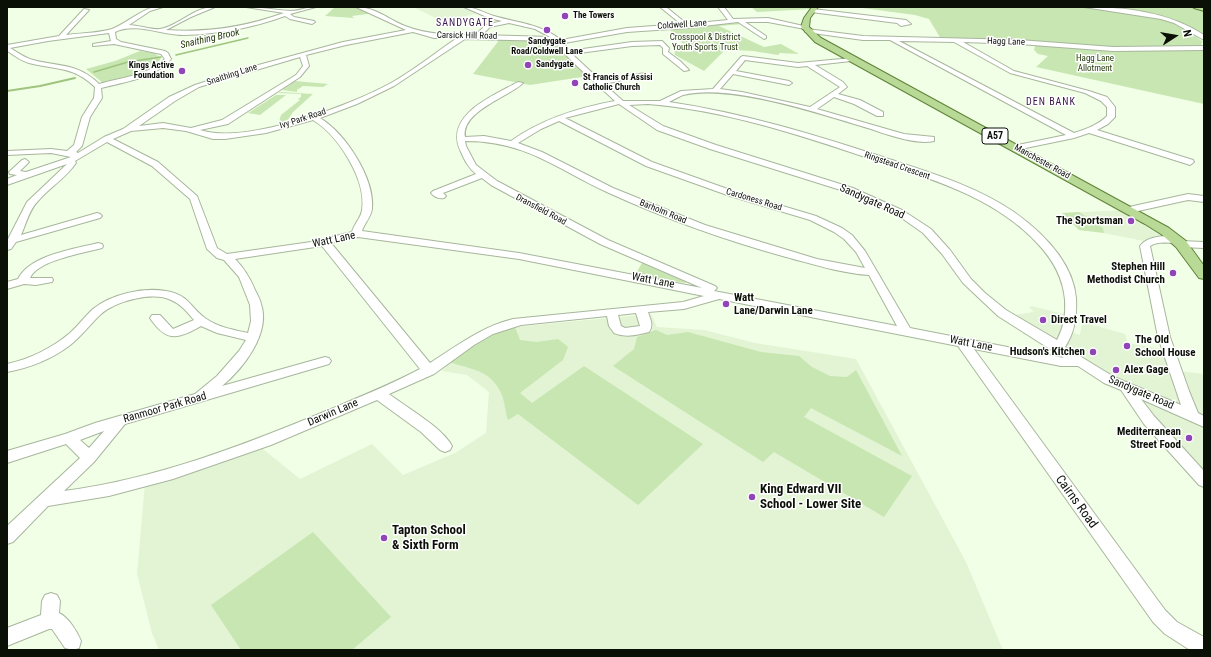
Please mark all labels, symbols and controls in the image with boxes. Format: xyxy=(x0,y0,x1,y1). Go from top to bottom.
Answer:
marker: The Towers xyxy=(560,11,570,21)
place label: The Towers xyxy=(573,11,614,21)
north arrow xyxy=(1155,16,1195,56)
district label: SANDYGATE xyxy=(436,17,494,29)
street label: Coldwell Lane xyxy=(657,18,707,32)
marker: Sandygate Road/Coldwell Lane xyxy=(542,25,552,35)
water label: Snaithing Brook xyxy=(179,26,241,52)
text: N xyxy=(1180,29,1194,38)
street label: Carsick Hill Road xyxy=(437,30,497,42)
park label: Crosspool & District Youth Sports Trust xyxy=(670,33,740,54)
street label: Hagg Lane xyxy=(987,36,1025,48)
place label: Sandygate Road/Coldwell Lane xyxy=(511,37,583,58)
park label: Hagg Lane Allotment xyxy=(1076,54,1114,75)
marker: Sandygate xyxy=(523,60,533,70)
place label: Sandygate xyxy=(536,60,574,70)
place label: Kings Active Foundation xyxy=(129,61,174,82)
street label: Snaithing Lane xyxy=(205,62,259,88)
marker: Kings Active Foundation xyxy=(177,66,187,76)
place label: St Francis of Assisi Catholic Church xyxy=(583,73,653,94)
marker: St Francis of Assisi Catholic Church xyxy=(570,78,580,88)
district label: DEN BANK xyxy=(1026,96,1076,108)
street label: Ivy Park Road xyxy=(278,106,328,132)
road number: A57 xyxy=(982,128,1008,144)
street label: Manchester Road xyxy=(1012,142,1072,182)
street label: Ringstead Crescent xyxy=(863,150,931,182)
street label: Sandygate Road xyxy=(837,182,907,222)
street label: Cardoness Road xyxy=(725,186,783,214)
street label: Dransfield Road xyxy=(514,192,568,228)
street label: Barholm Road xyxy=(638,198,688,226)
place label: The Sportsman xyxy=(1056,214,1123,228)
marker: The Sportsman xyxy=(1126,216,1136,226)
street label: Watt Lane xyxy=(311,229,357,251)
place label: Stephen Hill Methodist Church xyxy=(1087,260,1165,286)
marker: Stephen Hill Methodist Church xyxy=(1168,268,1178,278)
street label: Watt Lane xyxy=(630,270,676,292)
place label: Watt Lane/Darwin Lane xyxy=(734,291,813,317)
marker: Watt Lane/Darwin Lane xyxy=(721,299,731,309)
place label: Direct Travel xyxy=(1051,313,1107,327)
marker: Direct Travel xyxy=(1038,315,1048,325)
street label: Watt Lane xyxy=(948,333,994,355)
place label: The Old School House xyxy=(1135,333,1196,359)
marker: The Old School House xyxy=(1122,341,1132,351)
place label: Hudson's Kitchen xyxy=(1010,345,1085,359)
marker: Hudson's Kitchen xyxy=(1088,347,1098,357)
place label: Alex Gage xyxy=(1124,363,1169,377)
marker: Alex Gage xyxy=(1111,365,1121,375)
street label: Sandygate Road xyxy=(1106,373,1176,413)
street label: Ranmoor Park Road xyxy=(122,390,208,426)
street label: Darwin Lane xyxy=(306,396,360,430)
place label: Mediterranean Street Food xyxy=(1117,425,1181,451)
marker: Mediterranean Street Food xyxy=(1184,433,1194,443)
street label: Cairns Road xyxy=(1052,472,1100,532)
place label: King Edward VII School - Lower Site xyxy=(760,482,861,513)
marker: King Edward VII School - Lower Site xyxy=(747,492,757,502)
place label: Tapton School & Sixth Form xyxy=(392,523,466,554)
marker: Tapton School & Sixth Form xyxy=(379,533,389,543)

